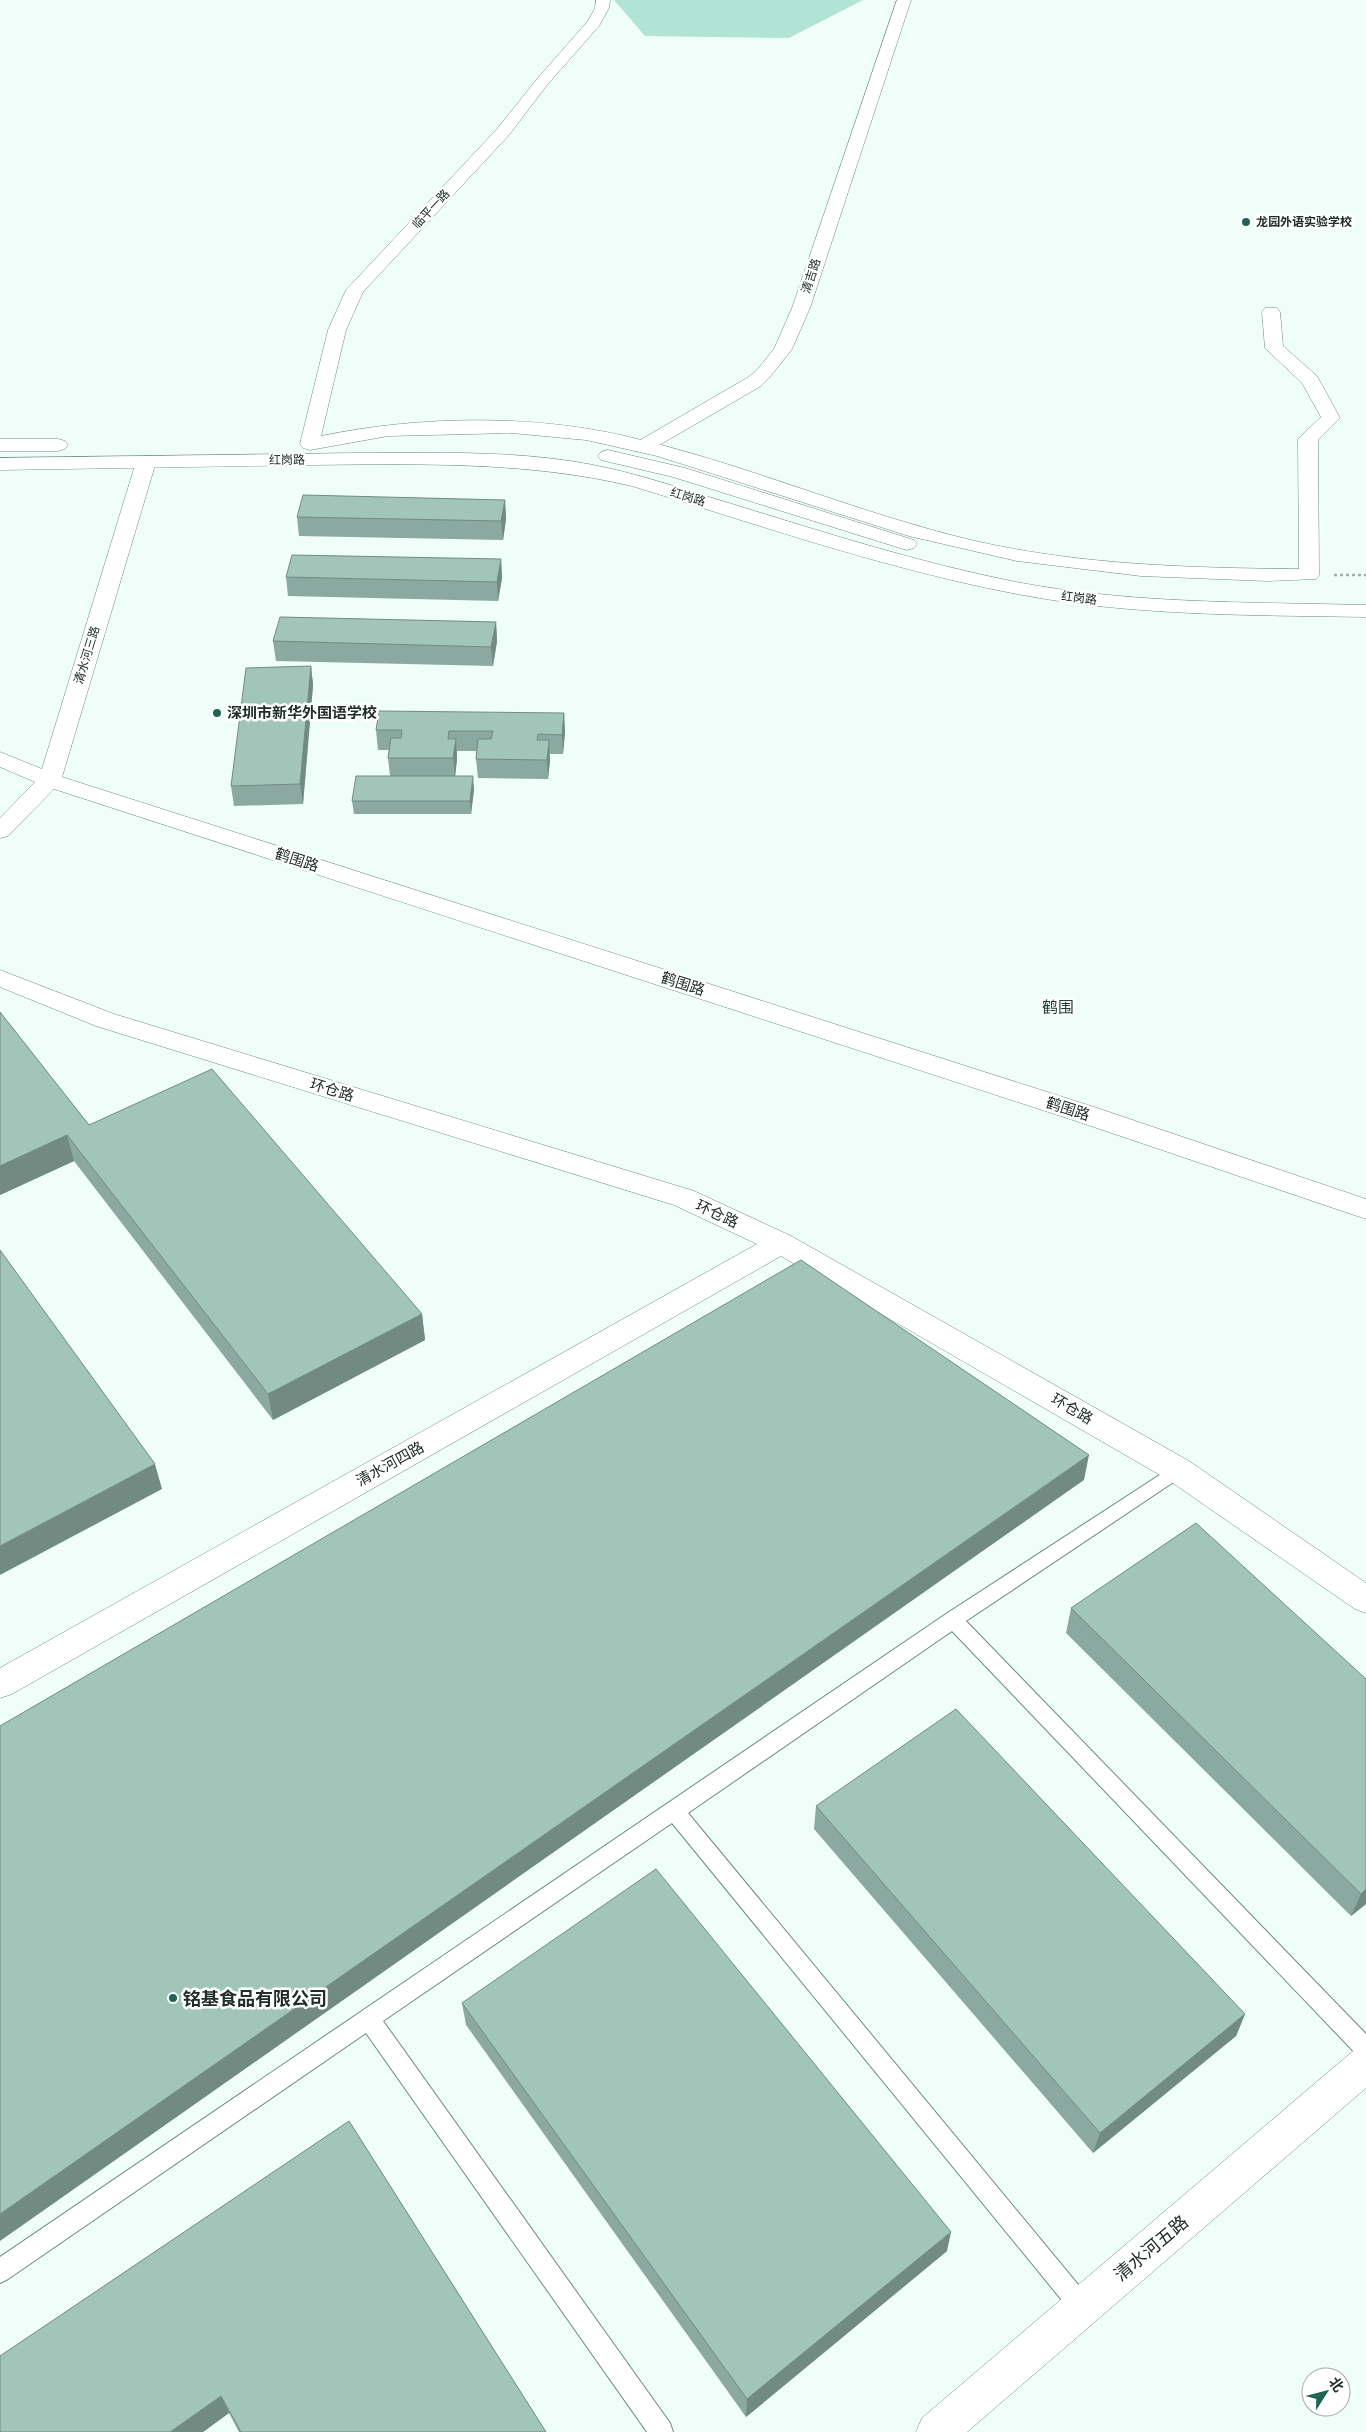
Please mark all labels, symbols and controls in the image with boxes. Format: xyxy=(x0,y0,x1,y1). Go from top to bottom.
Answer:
street label: 临平一路 xyxy=(410,187,452,231)
place label: 龙园外语实验学校 xyxy=(1256,215,1352,229)
marker: 龙园外语实验学校 xyxy=(1240,216,1252,228)
street label: 清吉路 xyxy=(799,257,823,295)
street label: 红岗路 xyxy=(269,453,305,467)
street label: 红岗路 xyxy=(669,485,707,509)
street label: 红岗路 xyxy=(1060,589,1098,607)
street label: 清水河三路 xyxy=(72,624,102,686)
place label: 深圳市新华外国语学校 xyxy=(227,704,377,722)
marker: 深圳市新华外国语学校 xyxy=(211,707,223,719)
street label: 鹤围路 xyxy=(273,844,321,876)
street label: 鹤围路 xyxy=(659,968,707,1000)
district label: 鹤围 xyxy=(1042,998,1074,1017)
street label: 环仓路 xyxy=(308,1075,356,1105)
street label: 鹤围路 xyxy=(1044,1093,1092,1125)
street label: 环仓路 xyxy=(693,1196,741,1232)
street label: 环仓路 xyxy=(1048,1390,1096,1428)
street label: 清水河四路 xyxy=(353,1438,427,1490)
place label: 铭基食品有限公司 xyxy=(183,1988,327,2009)
marker: 铭基食品有限公司 xyxy=(167,1992,179,2004)
street label: 清水河五路 xyxy=(1110,2211,1192,2285)
north arrow xyxy=(1301,2367,1351,2417)
text: 北 xyxy=(1326,2374,1347,2395)

